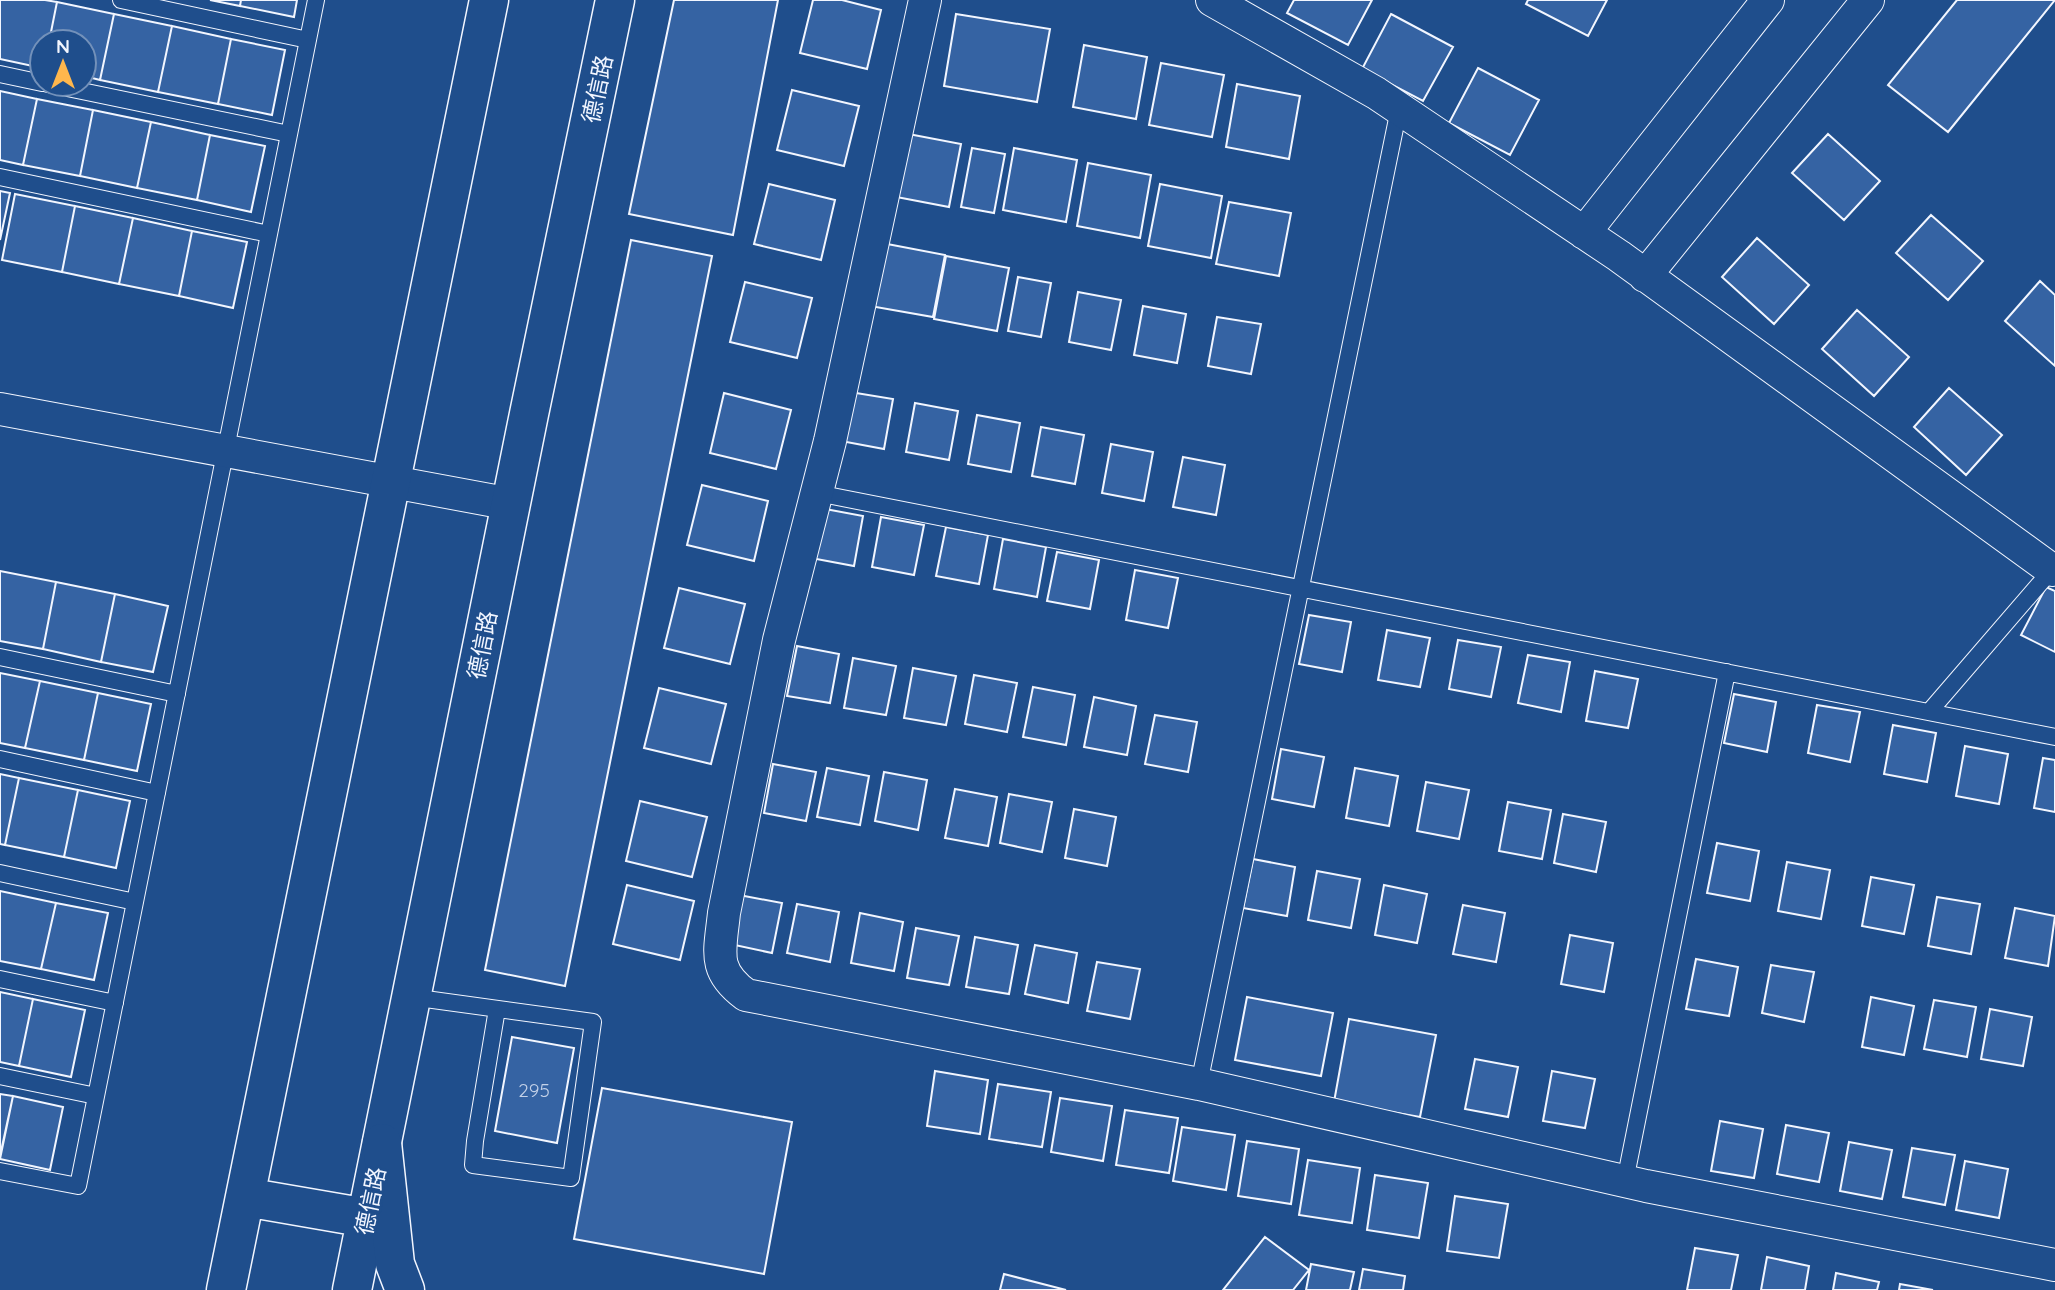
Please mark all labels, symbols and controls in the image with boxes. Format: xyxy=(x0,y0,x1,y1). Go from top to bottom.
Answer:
north arrow xyxy=(28,28,98,98)
text: N xyxy=(56,34,70,58)
street label: 德信路 xyxy=(576,52,618,126)
street label: 德信路 xyxy=(461,608,503,682)
house number: 295 xyxy=(518,1078,550,1102)
street label: 德信路 xyxy=(349,1164,391,1238)

